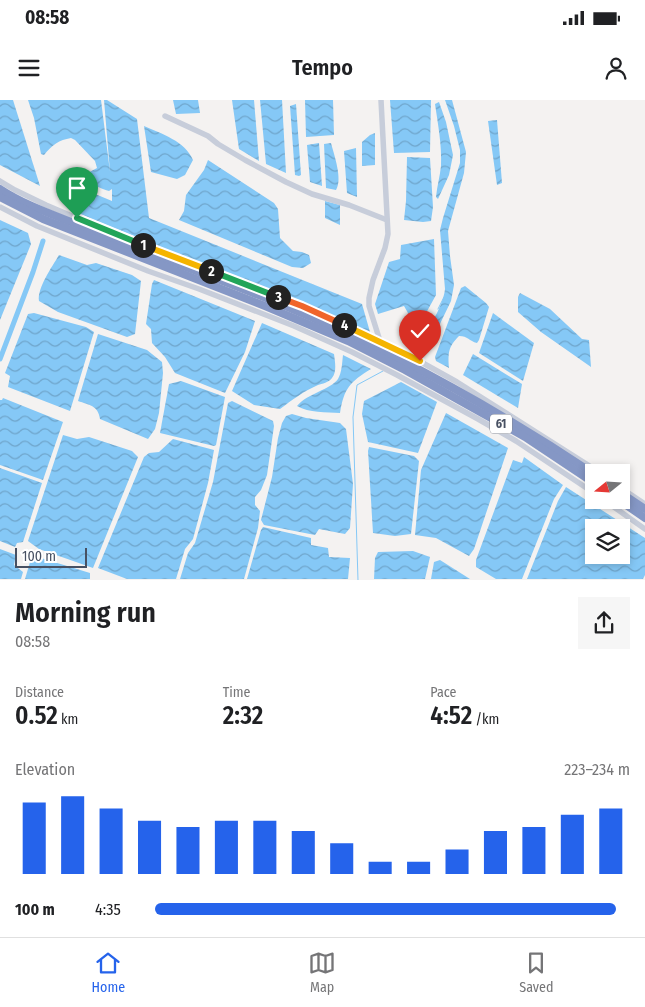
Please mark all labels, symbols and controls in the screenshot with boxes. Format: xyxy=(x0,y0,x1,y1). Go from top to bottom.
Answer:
text: 08:58 xyxy=(25,6,69,29)
icon: menu xyxy=(15,54,43,82)
text: Tempo xyxy=(292,54,353,81)
icon: person xyxy=(602,54,630,82)
pin xyxy=(56,167,98,218)
icon: arrive xyxy=(63,174,91,202)
pin: 1 xyxy=(130,232,156,258)
text: 1 xyxy=(141,237,146,254)
pin: 2 xyxy=(198,258,224,284)
text: 2 xyxy=(208,263,215,280)
pin: 3 xyxy=(266,284,290,310)
text: 3 xyxy=(275,289,282,306)
pin xyxy=(399,310,441,361)
pin: 4 xyxy=(332,312,356,338)
text: 4 xyxy=(341,317,348,334)
icon: check xyxy=(406,317,434,345)
road number: 61 xyxy=(490,414,512,434)
north arrow xyxy=(585,464,630,509)
map controls xyxy=(585,464,630,564)
button: layers xyxy=(585,519,630,564)
scale bar xyxy=(15,544,88,568)
text: 100 m xyxy=(22,548,56,565)
text: Morning run xyxy=(15,596,156,629)
button: share xyxy=(578,597,630,649)
text: 08:58 xyxy=(15,632,50,651)
text: Distance xyxy=(15,684,64,701)
text: Time xyxy=(223,684,250,701)
text: Pace xyxy=(430,684,456,701)
text: 0.52 xyxy=(15,701,58,731)
text: 2:32 xyxy=(223,701,263,731)
text: 4:52 xyxy=(430,701,472,731)
text: km xyxy=(58,711,78,728)
text: /km xyxy=(472,711,499,728)
text: Elevation xyxy=(15,760,75,779)
text: 223–234 m xyxy=(564,760,630,779)
text: 100 m xyxy=(15,900,55,919)
text: 4:35 xyxy=(95,900,121,919)
tab: Home xyxy=(92,949,125,996)
tab: Map xyxy=(308,949,336,996)
tab: Saved xyxy=(519,949,553,996)

